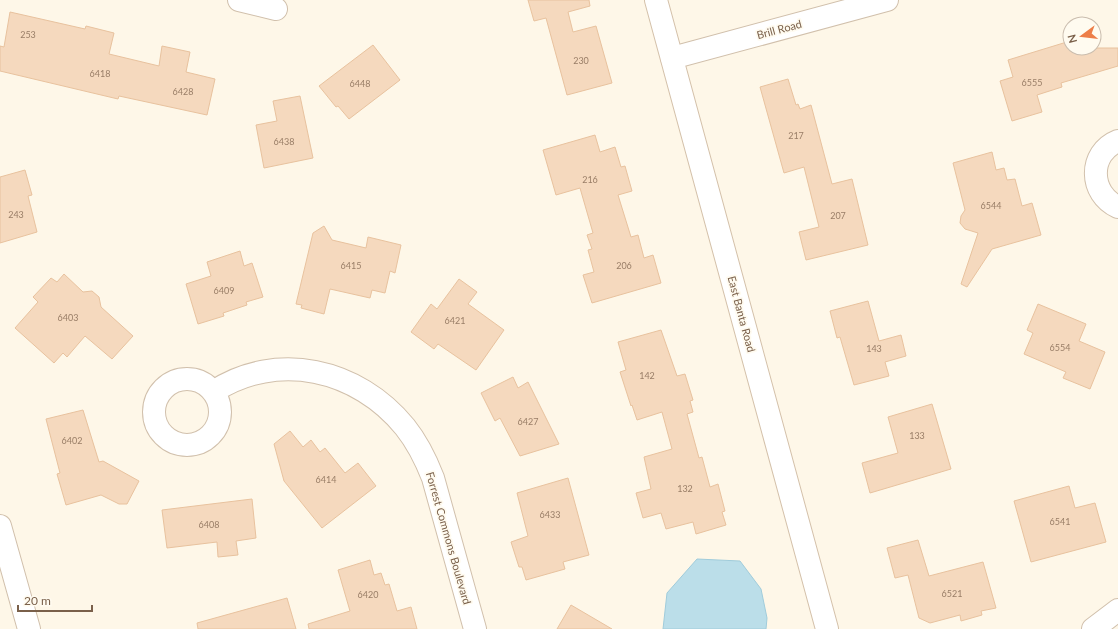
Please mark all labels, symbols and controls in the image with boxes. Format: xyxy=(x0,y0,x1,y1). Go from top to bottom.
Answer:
north arrow xyxy=(1062,16,1102,56)
street label: Brill Road xyxy=(755,17,803,41)
house number: 253 xyxy=(20,29,36,40)
text: N xyxy=(1064,33,1079,44)
house number: 230 xyxy=(573,55,589,66)
house number: 6418 xyxy=(90,68,110,79)
house number: 6555 xyxy=(1022,77,1042,88)
house number: 6448 xyxy=(350,78,370,89)
house number: 6428 xyxy=(173,86,193,97)
house number: 217 xyxy=(788,130,804,141)
house number: 6438 xyxy=(274,136,294,147)
house number: 216 xyxy=(582,174,598,185)
house number: 6544 xyxy=(981,200,1001,211)
house number: 243 xyxy=(8,209,24,220)
house number: 207 xyxy=(830,210,846,221)
house number: 6415 xyxy=(341,260,361,271)
house number: 206 xyxy=(616,260,632,271)
street label: East Banta Road xyxy=(726,274,758,354)
house number: 6409 xyxy=(214,285,234,296)
house number: 6403 xyxy=(58,312,78,323)
house number: 6421 xyxy=(445,315,465,326)
house number: 6554 xyxy=(1050,342,1070,353)
house number: 143 xyxy=(866,343,882,354)
house number: 142 xyxy=(639,370,655,381)
house number: 6427 xyxy=(518,416,538,427)
house number: 133 xyxy=(909,430,925,441)
house number: 6402 xyxy=(62,435,82,446)
street label: Forrest Commons Boulevard xyxy=(424,470,474,606)
house number: 6414 xyxy=(316,474,336,485)
house number: 132 xyxy=(677,483,693,494)
house number: 6433 xyxy=(540,509,560,520)
house number: 6541 xyxy=(1050,516,1070,527)
house number: 6408 xyxy=(199,519,219,530)
scale bar xyxy=(18,587,92,613)
house number: 6521 xyxy=(942,588,962,599)
house number: 6420 xyxy=(358,589,378,600)
text: 20 m xyxy=(24,593,51,608)

